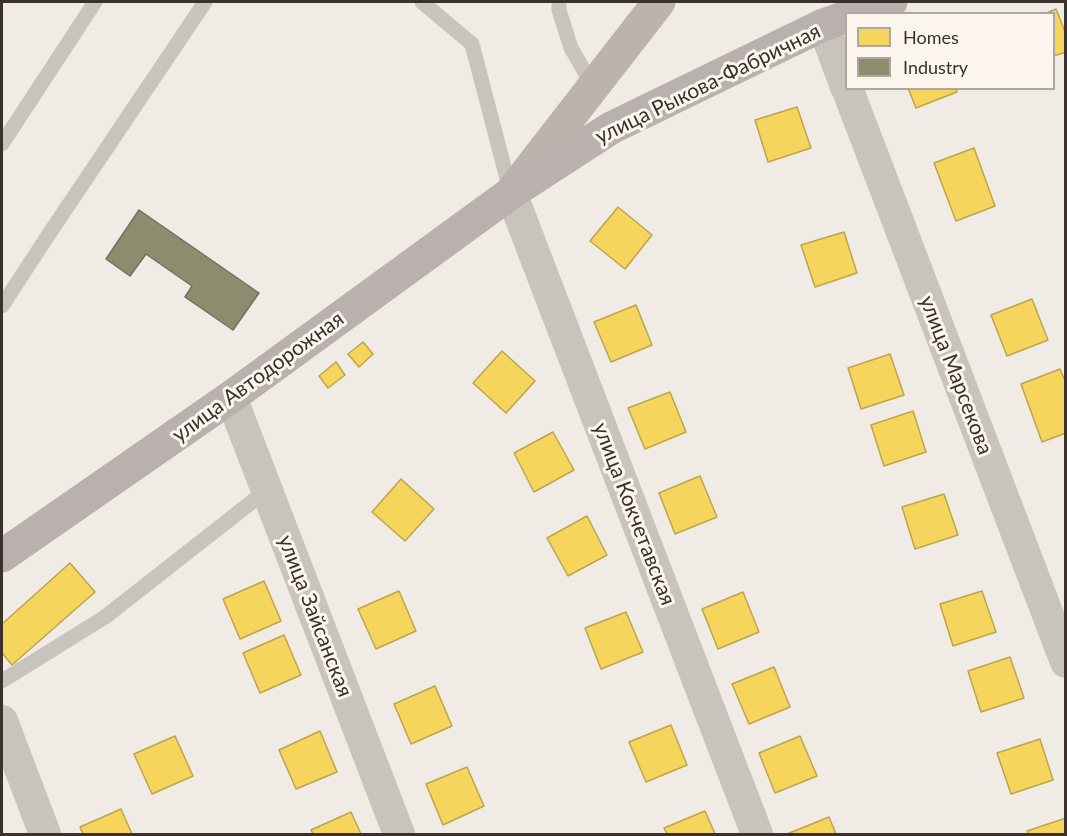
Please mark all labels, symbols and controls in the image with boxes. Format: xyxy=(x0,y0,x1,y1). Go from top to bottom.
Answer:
legend xyxy=(845,12,1055,90)
street label: улица Рыкова-Фабричная xyxy=(591,18,825,150)
text: Homes xyxy=(903,26,959,48)
text: Industry xyxy=(903,56,968,78)
street label: улица Марсекова xyxy=(914,292,998,458)
street label: улица Автодорожная xyxy=(167,306,349,448)
street label: улица Кокчетавская xyxy=(588,419,680,609)
street label: улица Зайсанская xyxy=(273,532,357,700)

